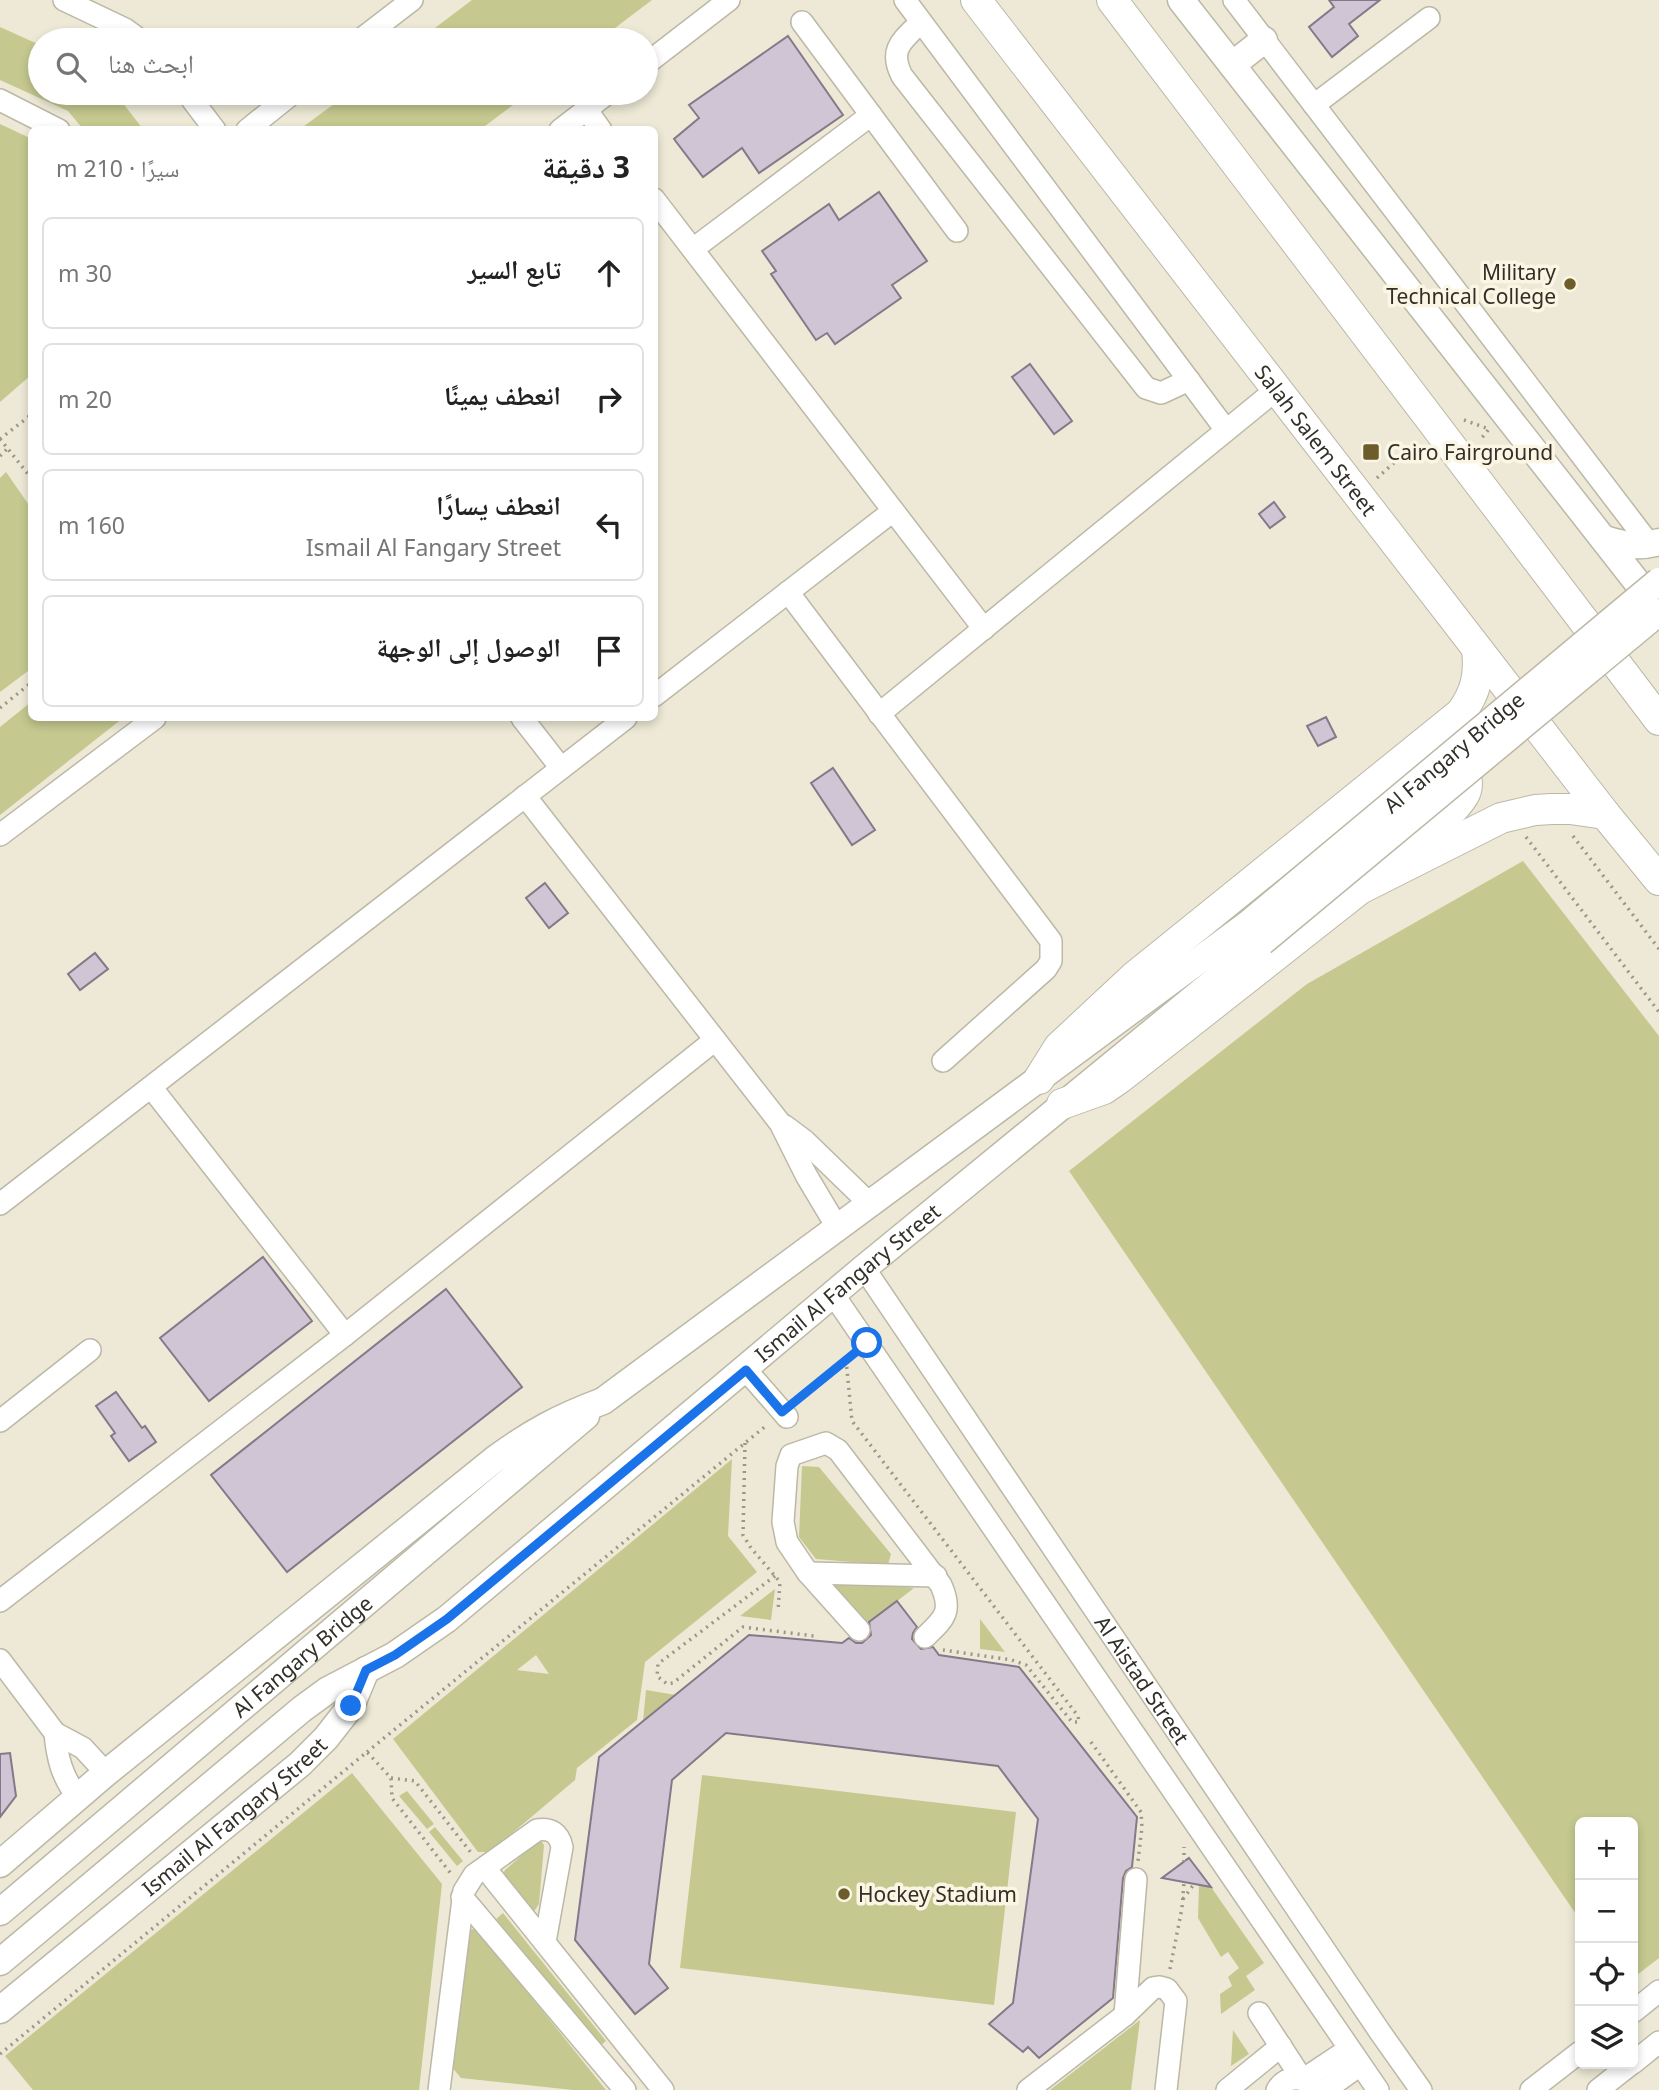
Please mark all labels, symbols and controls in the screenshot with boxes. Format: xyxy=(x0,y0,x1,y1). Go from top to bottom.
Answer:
search box xyxy=(28,28,658,105)
text: ابحث هنا xyxy=(108,45,194,81)
icon: search xyxy=(52,48,90,86)
text: 3 دقيقة xyxy=(542,146,630,187)
text: سيرًا · 210 m xyxy=(56,152,179,184)
text: تابع السير xyxy=(468,251,561,287)
icon: ahead xyxy=(590,254,628,292)
text: 30 m xyxy=(58,257,112,289)
place label: Military Technical College xyxy=(1386,258,1556,310)
marker: Military Technical College xyxy=(1562,276,1578,292)
street label: Salah Salem Street xyxy=(1249,359,1383,521)
text: انعطف يمينًا xyxy=(444,377,561,413)
icon: right xyxy=(590,380,628,418)
text: 20 m xyxy=(58,383,112,415)
place label: Cairo Fairground xyxy=(1387,438,1553,466)
marker: Cairo Fairground xyxy=(1361,442,1381,462)
text: انعطف يسارًا xyxy=(436,487,561,523)
icon: left xyxy=(590,506,628,544)
text: 160 m xyxy=(58,509,125,541)
text: Ismail Al Fangary Street xyxy=(306,531,561,563)
text: الوصول إلى الوجهة xyxy=(377,629,561,665)
icon: arrive xyxy=(590,632,628,670)
street label: Al Fangary Bridge xyxy=(1378,685,1530,819)
street label: Ismail Al Fangary Street xyxy=(749,1197,946,1368)
route start xyxy=(851,1327,882,1358)
street label: Al Fangary Bridge xyxy=(226,1589,378,1723)
street label: Al Aistad Street xyxy=(1089,1610,1196,1750)
route end xyxy=(335,1690,366,1721)
street label: Ismail Al Fangary Street xyxy=(136,1731,333,1902)
map controls xyxy=(1575,1817,1638,2069)
button: + xyxy=(1575,1817,1638,1880)
place label: Hockey Stadium xyxy=(858,1880,1017,1908)
button: − xyxy=(1575,1880,1638,1943)
marker: Hockey Stadium xyxy=(836,1886,852,1902)
button: locate xyxy=(1575,1943,1638,2006)
button: layers xyxy=(1575,2006,1638,2069)

